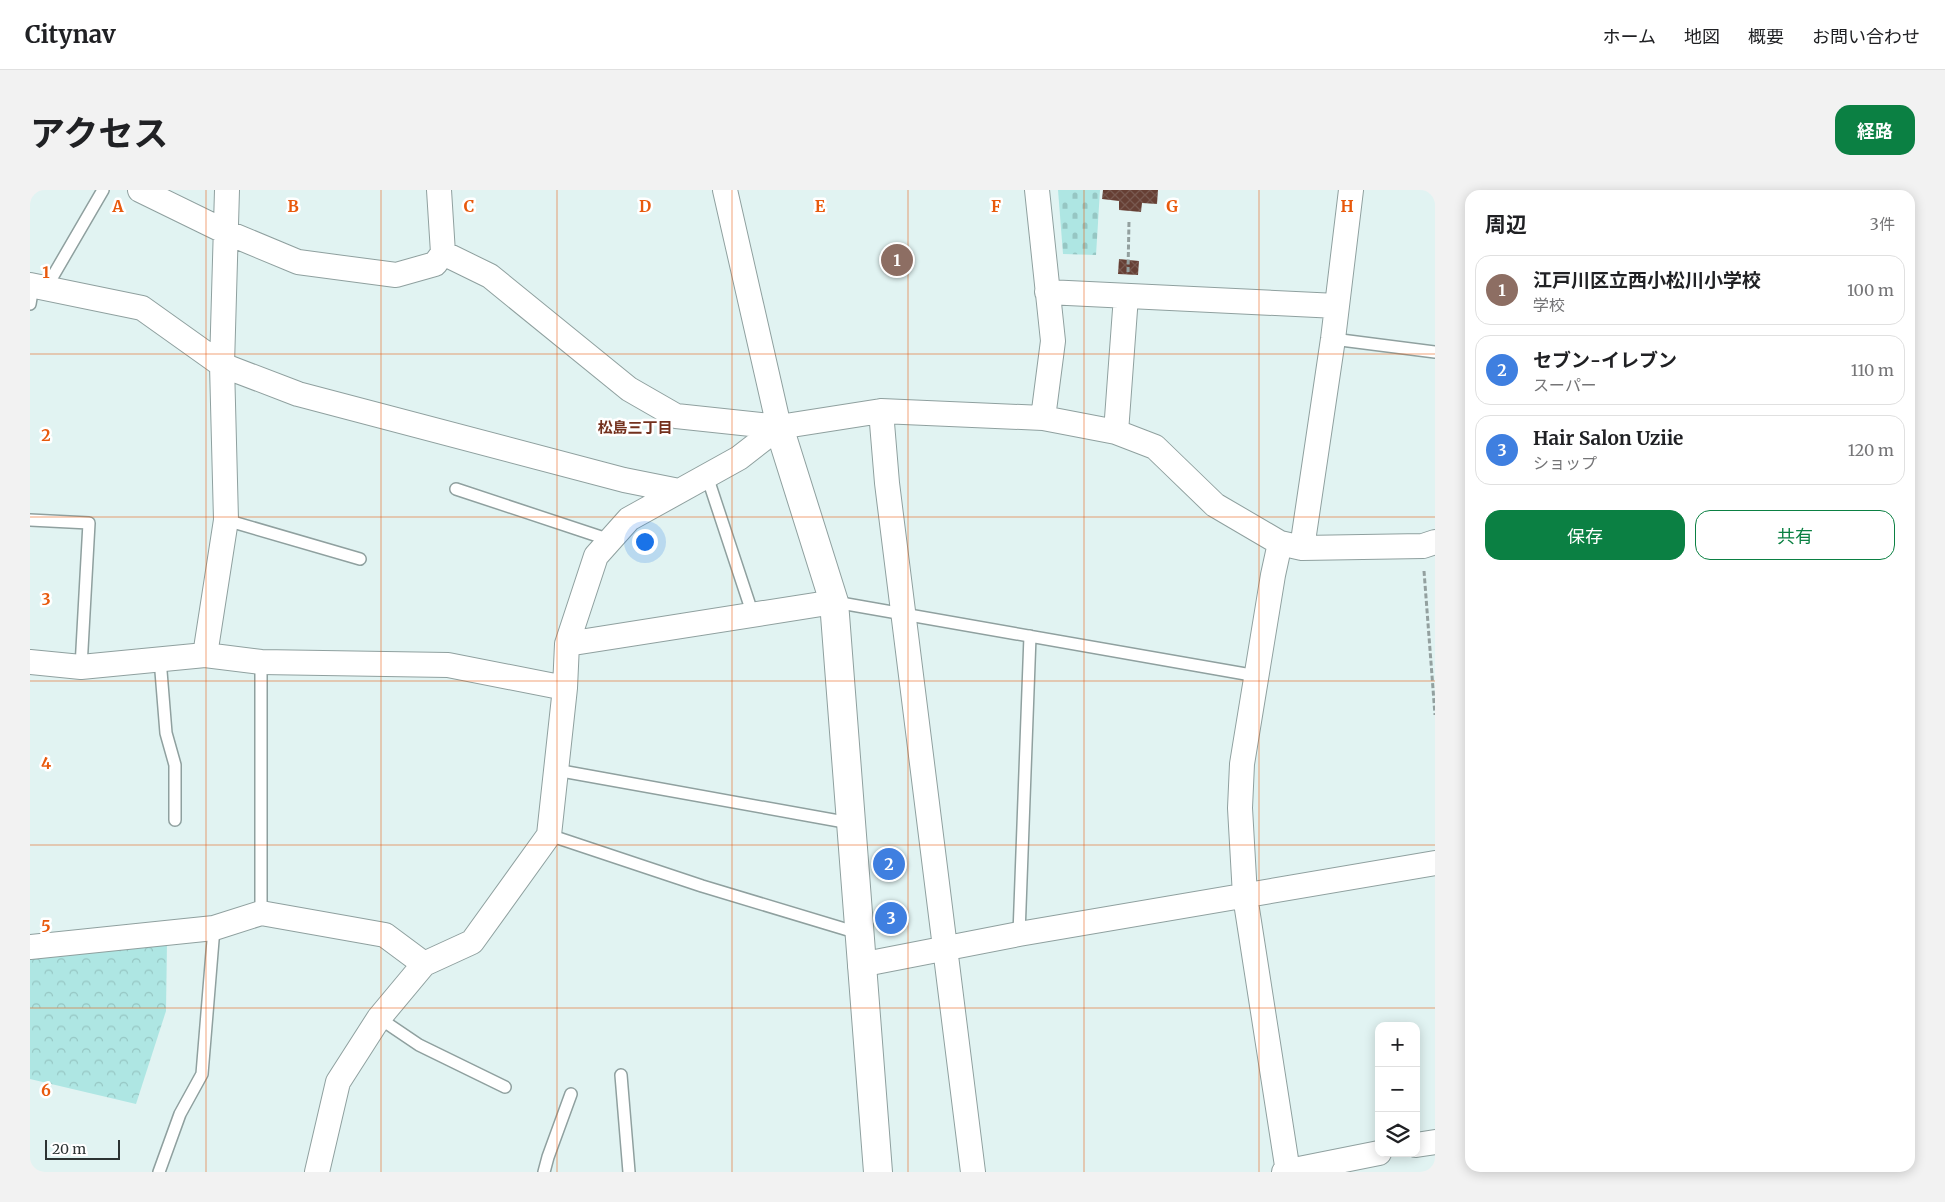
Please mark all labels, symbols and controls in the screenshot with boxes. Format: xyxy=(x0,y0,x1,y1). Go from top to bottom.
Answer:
text: Citynav xyxy=(25,19,116,50)
text: ホーム xyxy=(1603,25,1656,48)
text: 地図 xyxy=(1684,25,1720,48)
text: 概要 xyxy=(1748,25,1784,48)
text: お問い合わせ xyxy=(1812,25,1920,48)
button: 経路 xyxy=(1835,105,1915,155)
text: アクセス xyxy=(30,112,168,156)
text: A xyxy=(111,196,124,216)
text: B xyxy=(287,196,299,216)
text: C xyxy=(464,196,474,216)
text: D xyxy=(639,196,651,216)
text: E xyxy=(815,196,826,216)
text: F xyxy=(991,196,1001,216)
text: G xyxy=(1166,196,1178,216)
text: H xyxy=(1340,196,1354,216)
text: 周辺 xyxy=(1485,211,1527,238)
text: 3件 xyxy=(1870,214,1895,234)
pin: 1 xyxy=(881,241,913,279)
text: 1 xyxy=(42,262,50,282)
text: 江戸川区立西小松川小学校 xyxy=(1533,268,1761,292)
text: 1 xyxy=(1498,280,1506,300)
text: 100 m xyxy=(1847,280,1894,300)
text: 学校 xyxy=(1533,295,1565,315)
text: セブン-イレブン xyxy=(1533,348,1677,372)
text: 2 xyxy=(1497,360,1507,380)
text: 110 m xyxy=(1851,360,1894,380)
text: スーパー xyxy=(1533,375,1597,395)
district label: 松島三丁目 xyxy=(597,418,673,437)
text: 2 xyxy=(41,425,51,445)
text: Hair Salon Uziie xyxy=(1533,426,1683,450)
text: 3 xyxy=(1497,440,1507,460)
text: 120 m xyxy=(1848,440,1894,460)
text: ショップ xyxy=(1533,453,1597,473)
button: 保存 xyxy=(1485,510,1685,560)
button: 共有 xyxy=(1695,510,1895,560)
your location xyxy=(632,529,658,555)
text: 3 xyxy=(41,589,51,609)
text: 4 xyxy=(41,753,51,773)
pin: 2 xyxy=(873,845,905,883)
pin: 3 xyxy=(875,899,907,937)
text: 5 xyxy=(41,916,51,936)
map controls xyxy=(1375,1022,1420,1157)
button: + xyxy=(1375,1022,1420,1067)
button: − xyxy=(1375,1067,1420,1112)
text: 6 xyxy=(41,1080,51,1100)
button: layers xyxy=(1375,1112,1420,1157)
scale bar xyxy=(45,1137,120,1160)
text: 20 m xyxy=(52,1140,86,1158)

